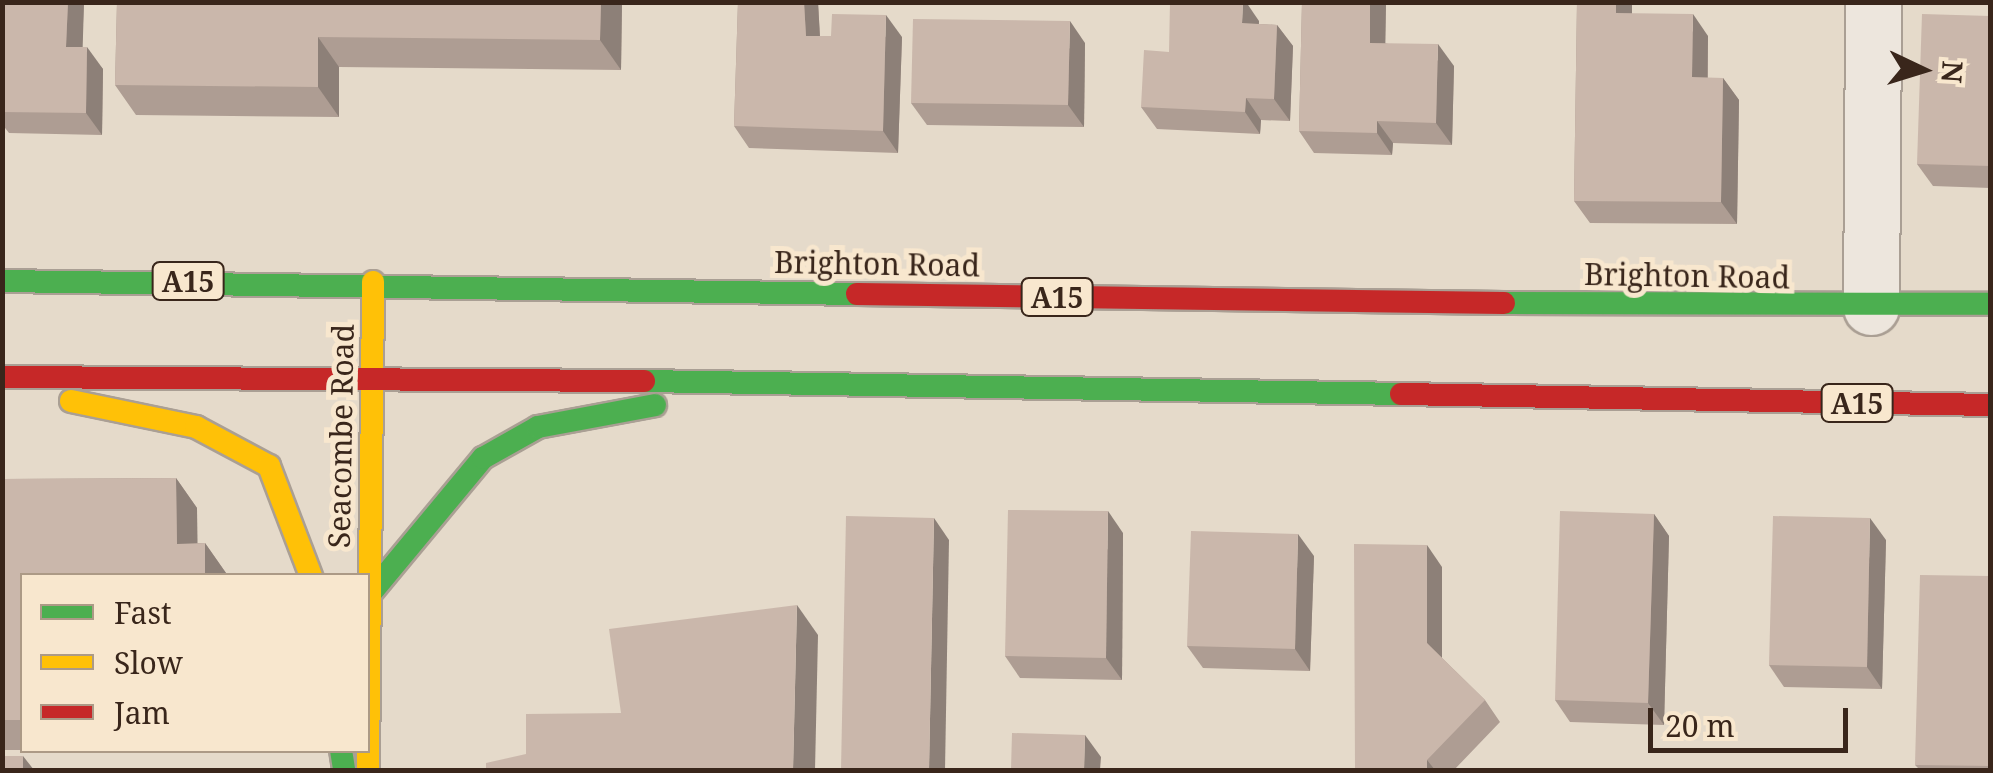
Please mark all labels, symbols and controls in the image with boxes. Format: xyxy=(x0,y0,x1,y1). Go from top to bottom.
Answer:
north arrow xyxy=(1873,20,1973,120)
text: N xyxy=(1933,60,1973,84)
street label: Brighton Road xyxy=(774,244,980,284)
street label: Brighton Road xyxy=(1584,256,1790,296)
road number: A15 xyxy=(150,258,226,304)
road number: A15 xyxy=(1020,274,1094,320)
street label: Seacombe Road xyxy=(321,324,361,548)
road number: A15 xyxy=(1820,380,1894,426)
legend xyxy=(20,573,370,753)
text: Fast xyxy=(114,592,171,633)
text: Slow xyxy=(114,642,183,683)
scale bar xyxy=(1653,688,1853,750)
text: Jam xyxy=(114,692,170,733)
text: 20 m xyxy=(1665,705,1735,746)

